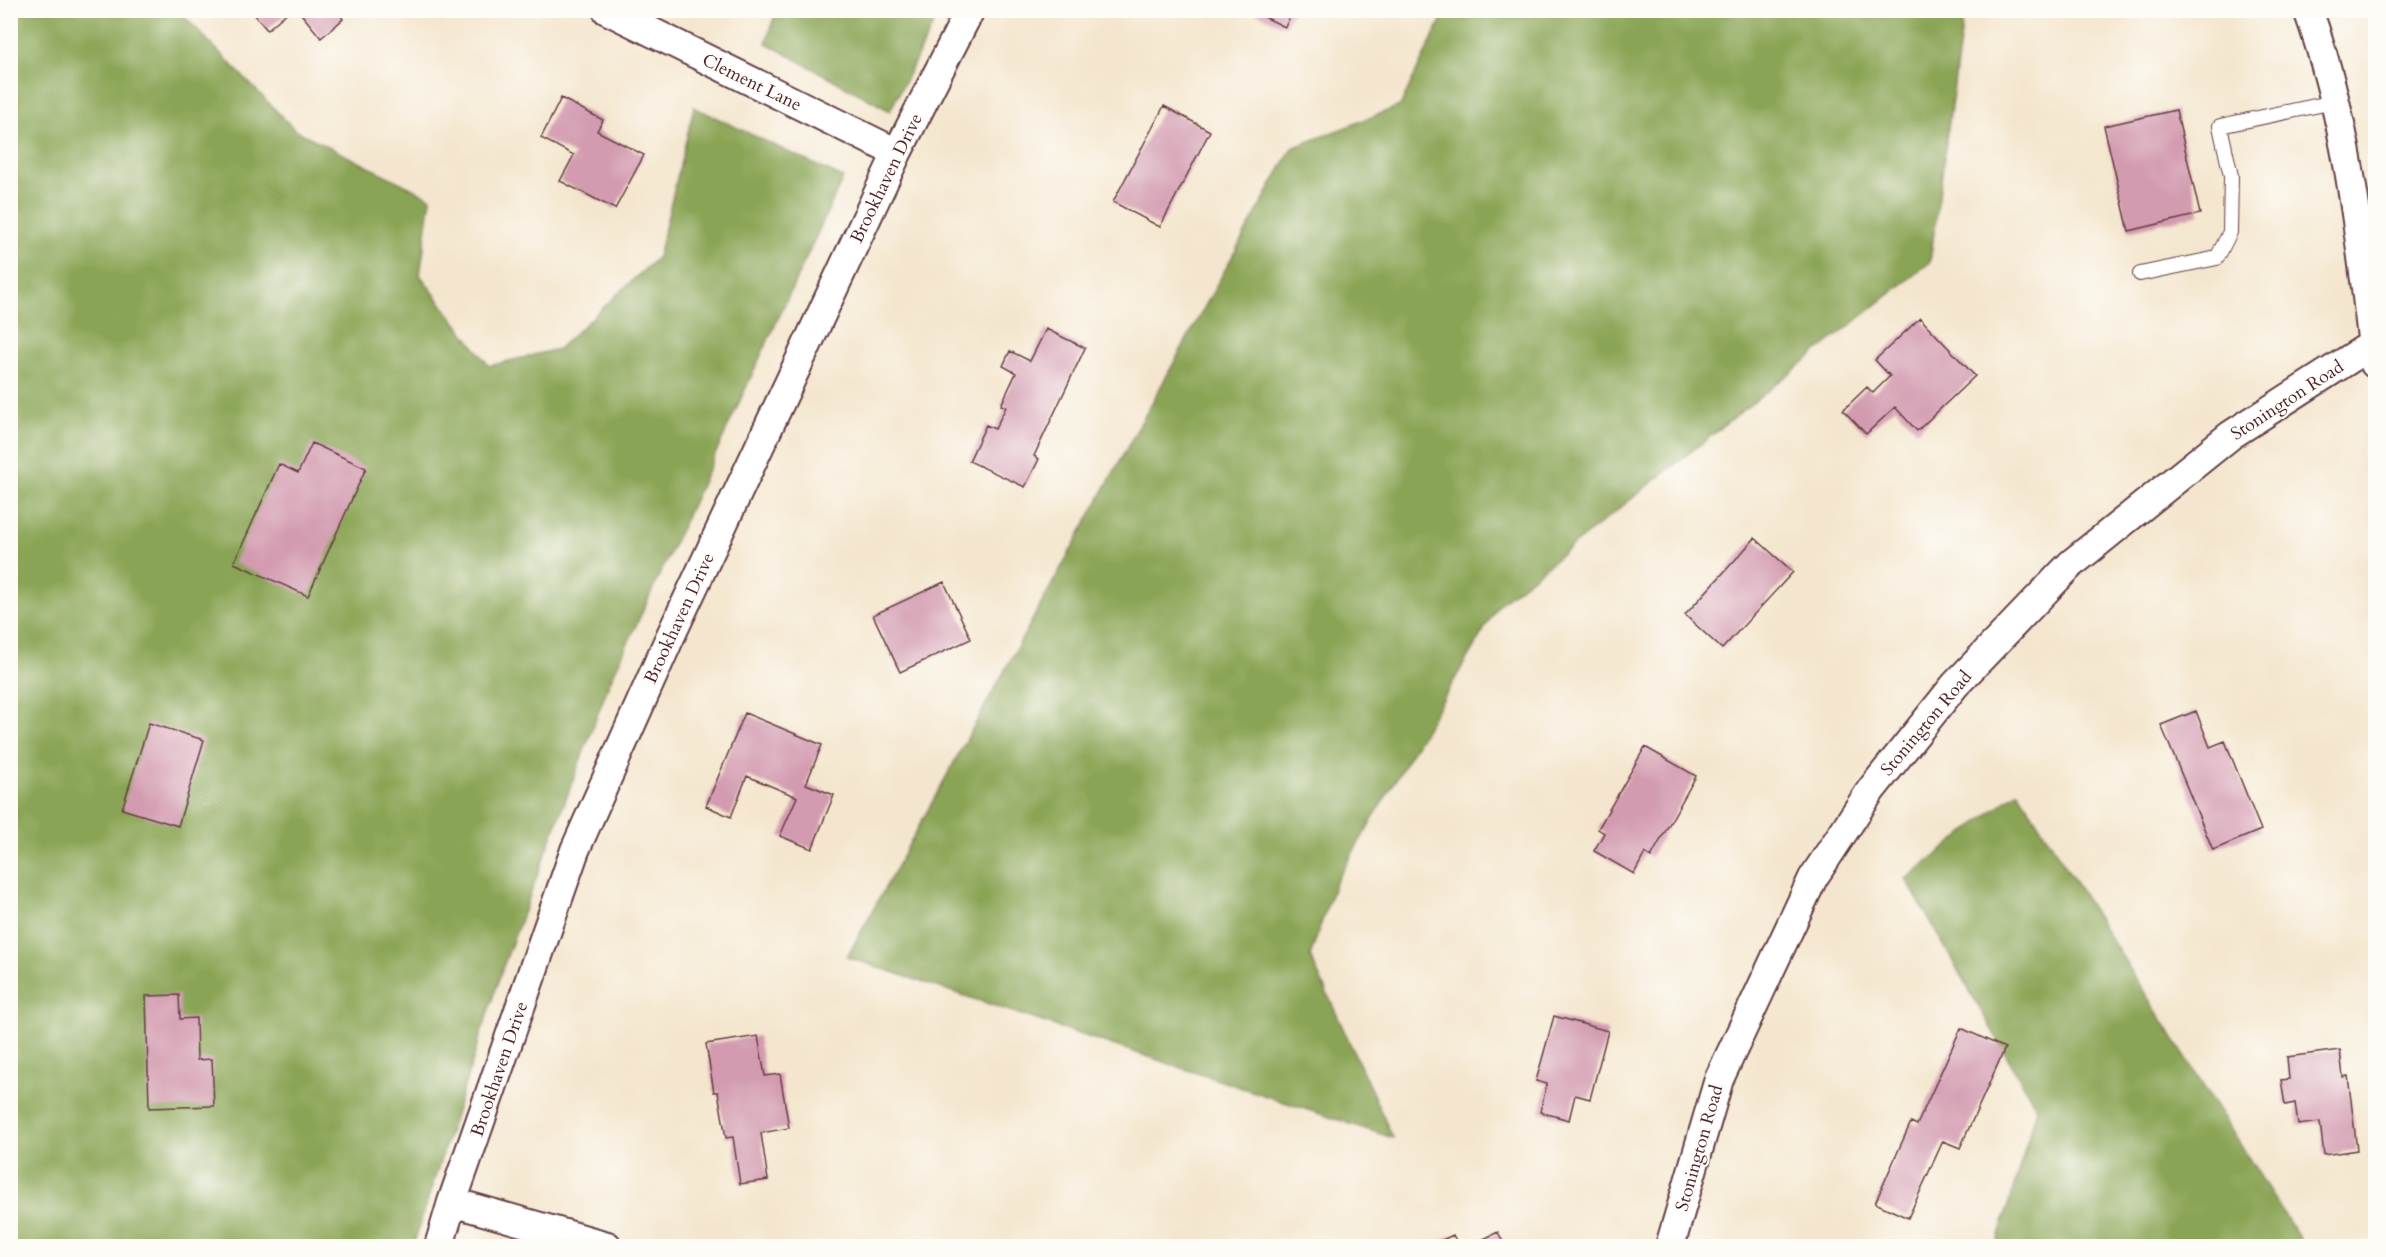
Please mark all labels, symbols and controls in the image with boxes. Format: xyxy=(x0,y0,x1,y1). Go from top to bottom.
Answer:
street label: Clement Lane xyxy=(698,48,806,117)
street label: Brookhaven Drive xyxy=(844,109,929,247)
street label: Stonington Road xyxy=(2226,354,2349,446)
street label: Brookhaven Drive xyxy=(638,549,721,688)
street label: Stonington Road xyxy=(1875,665,1978,781)
street label: Brookhaven Drive xyxy=(465,998,534,1140)
street label: Stonington Road xyxy=(1670,1082,1730,1214)

